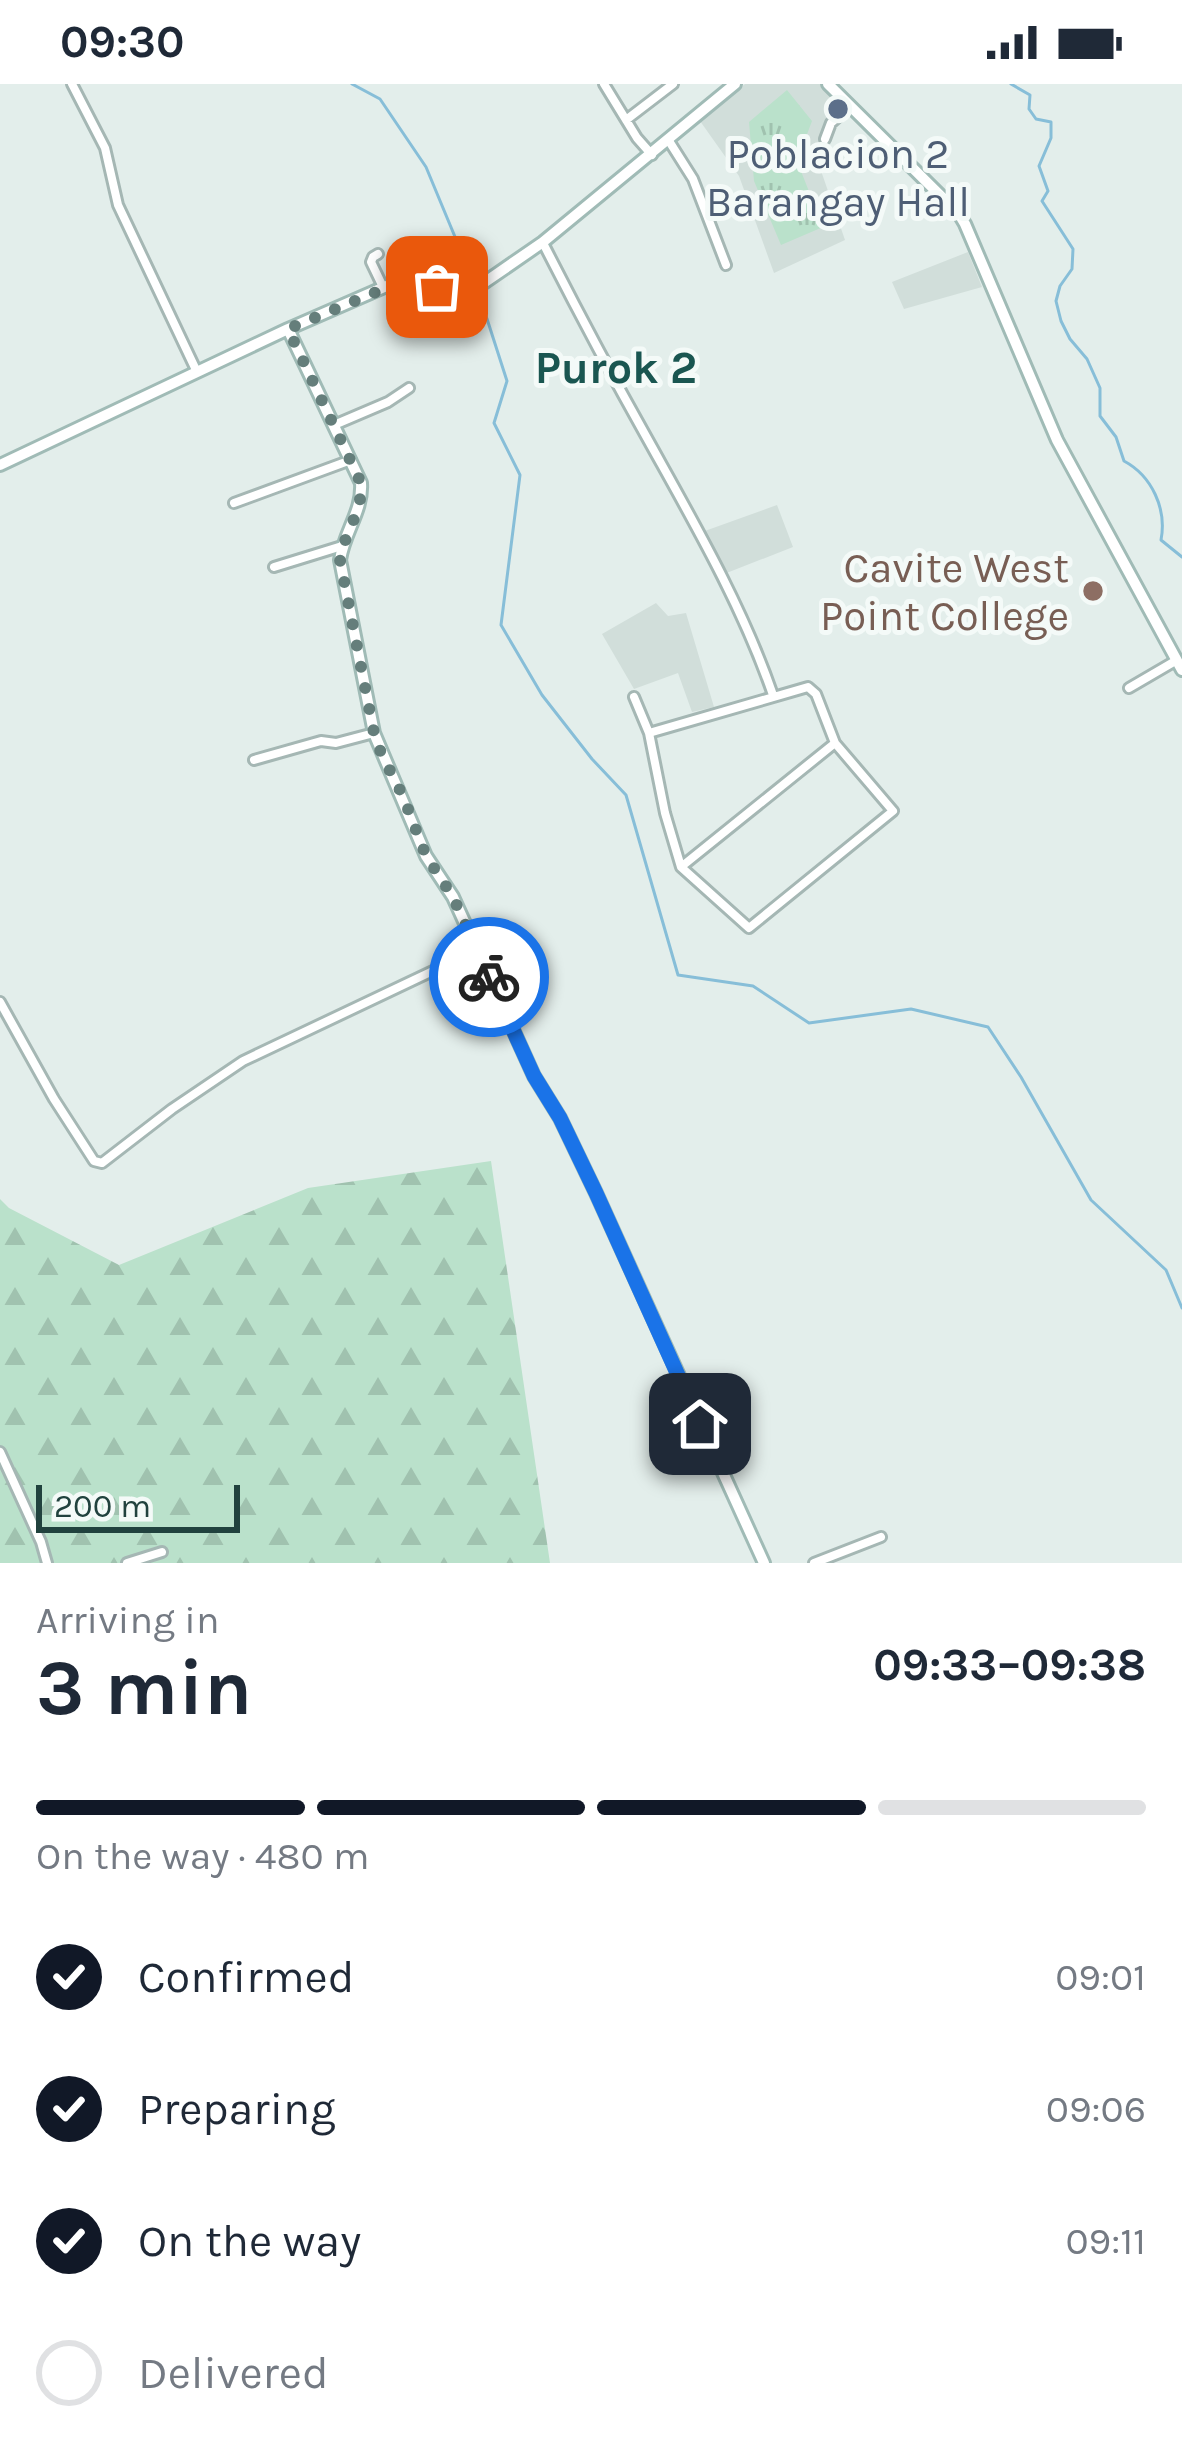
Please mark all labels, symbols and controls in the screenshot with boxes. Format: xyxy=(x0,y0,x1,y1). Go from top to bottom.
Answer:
text: 09:30 xyxy=(60,16,185,68)
marker: Poblacion 2 Barangay Hall xyxy=(825,96,851,122)
place label: Poblacion 2 Barangay Hall xyxy=(706,129,970,227)
pin xyxy=(386,236,488,338)
icon: bag xyxy=(404,254,470,320)
district label: Purok 2 xyxy=(535,342,697,394)
place label: Cavite West Point College xyxy=(820,543,1069,641)
marker: Cavite West Point College xyxy=(1080,578,1106,604)
courier xyxy=(429,917,549,1037)
icon: bike xyxy=(456,944,522,1010)
pin xyxy=(649,1373,751,1475)
icon: home xyxy=(667,1391,733,1457)
scale bar xyxy=(36,1479,240,1532)
text: 200 m xyxy=(54,1487,151,1525)
text: Arriving in xyxy=(36,1597,219,1643)
text: 09:33–09:38 xyxy=(873,1639,1146,1691)
text: 3 min xyxy=(36,1642,252,1734)
text: On the way · 480 m xyxy=(36,1833,369,1879)
icon: check xyxy=(36,1944,102,2010)
text: Confirmed xyxy=(138,1951,354,2003)
text: 09:01 xyxy=(1055,1954,1146,2000)
icon: check xyxy=(36,2076,102,2142)
text: Preparing xyxy=(138,2083,336,2135)
text: 09:06 xyxy=(1046,2086,1146,2132)
icon: check xyxy=(36,2208,102,2274)
text: On the way xyxy=(138,2215,361,2267)
text: 09:11 xyxy=(1065,2218,1146,2264)
text: Delivered xyxy=(138,2347,329,2399)

